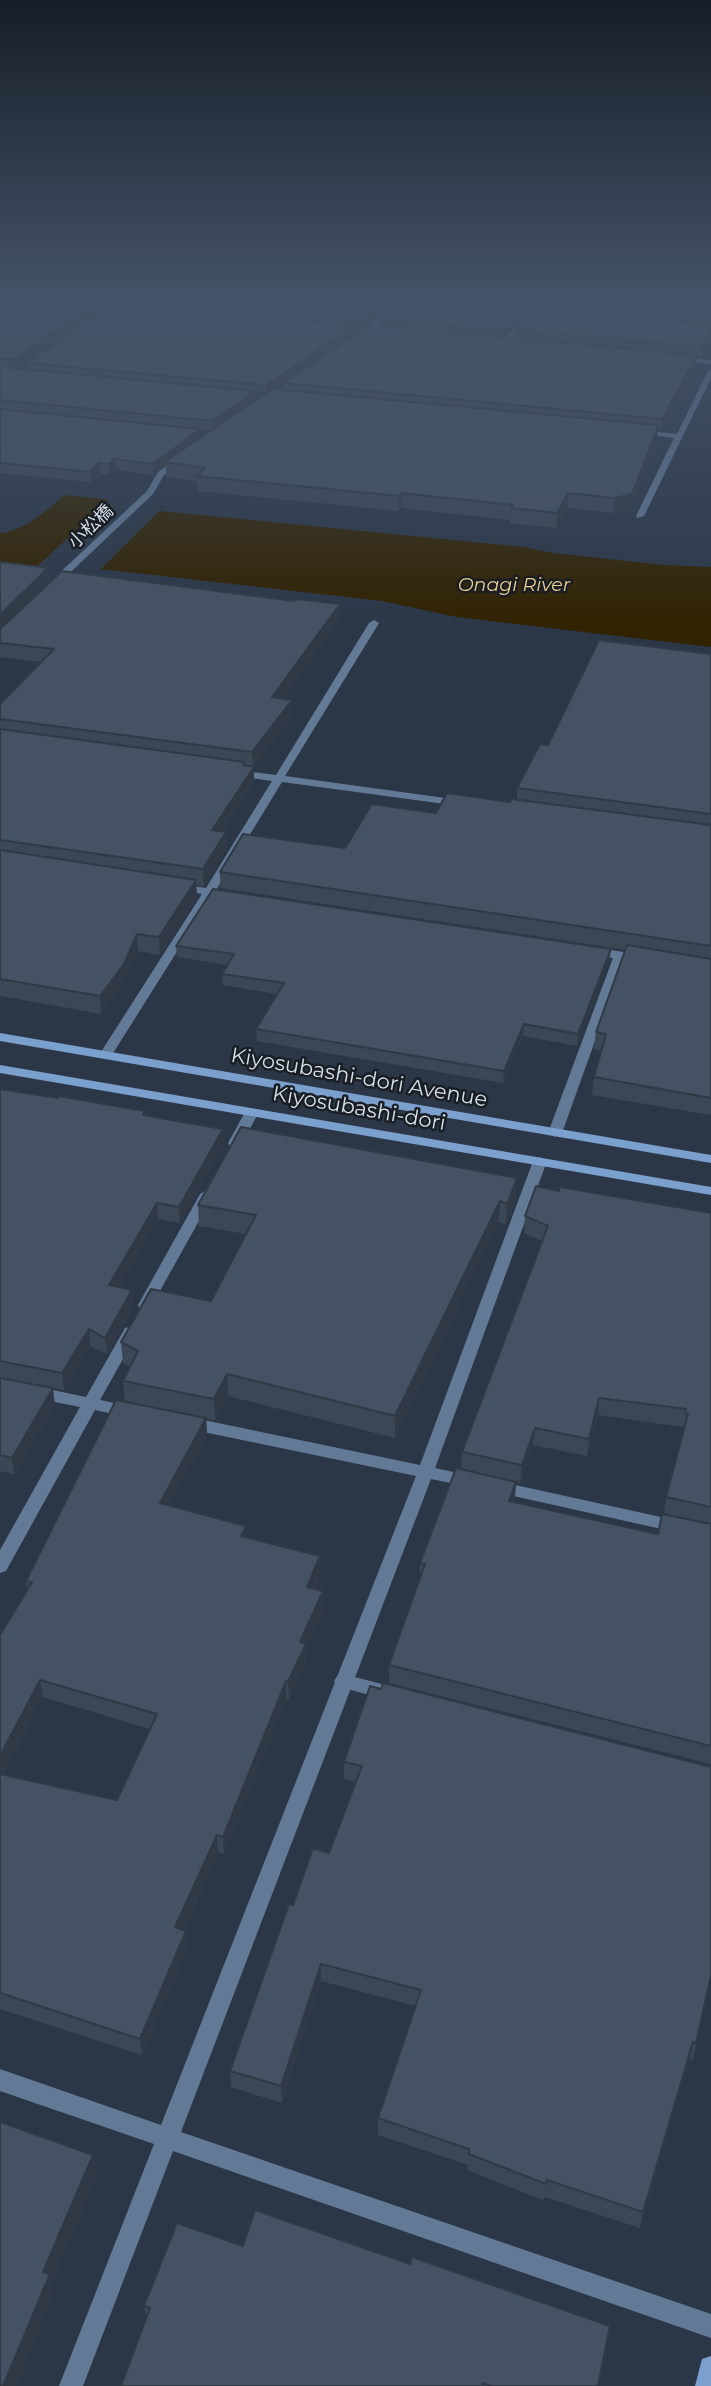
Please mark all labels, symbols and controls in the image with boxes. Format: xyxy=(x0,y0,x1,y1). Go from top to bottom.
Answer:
street label: 小松橋 xyxy=(64,500,118,554)
water label: Onagi River xyxy=(458,574,570,596)
street label: Kiyosubashi-dori Avenue xyxy=(229,1043,489,1113)
street label: Kiyosubashi-dori xyxy=(271,1081,447,1137)

